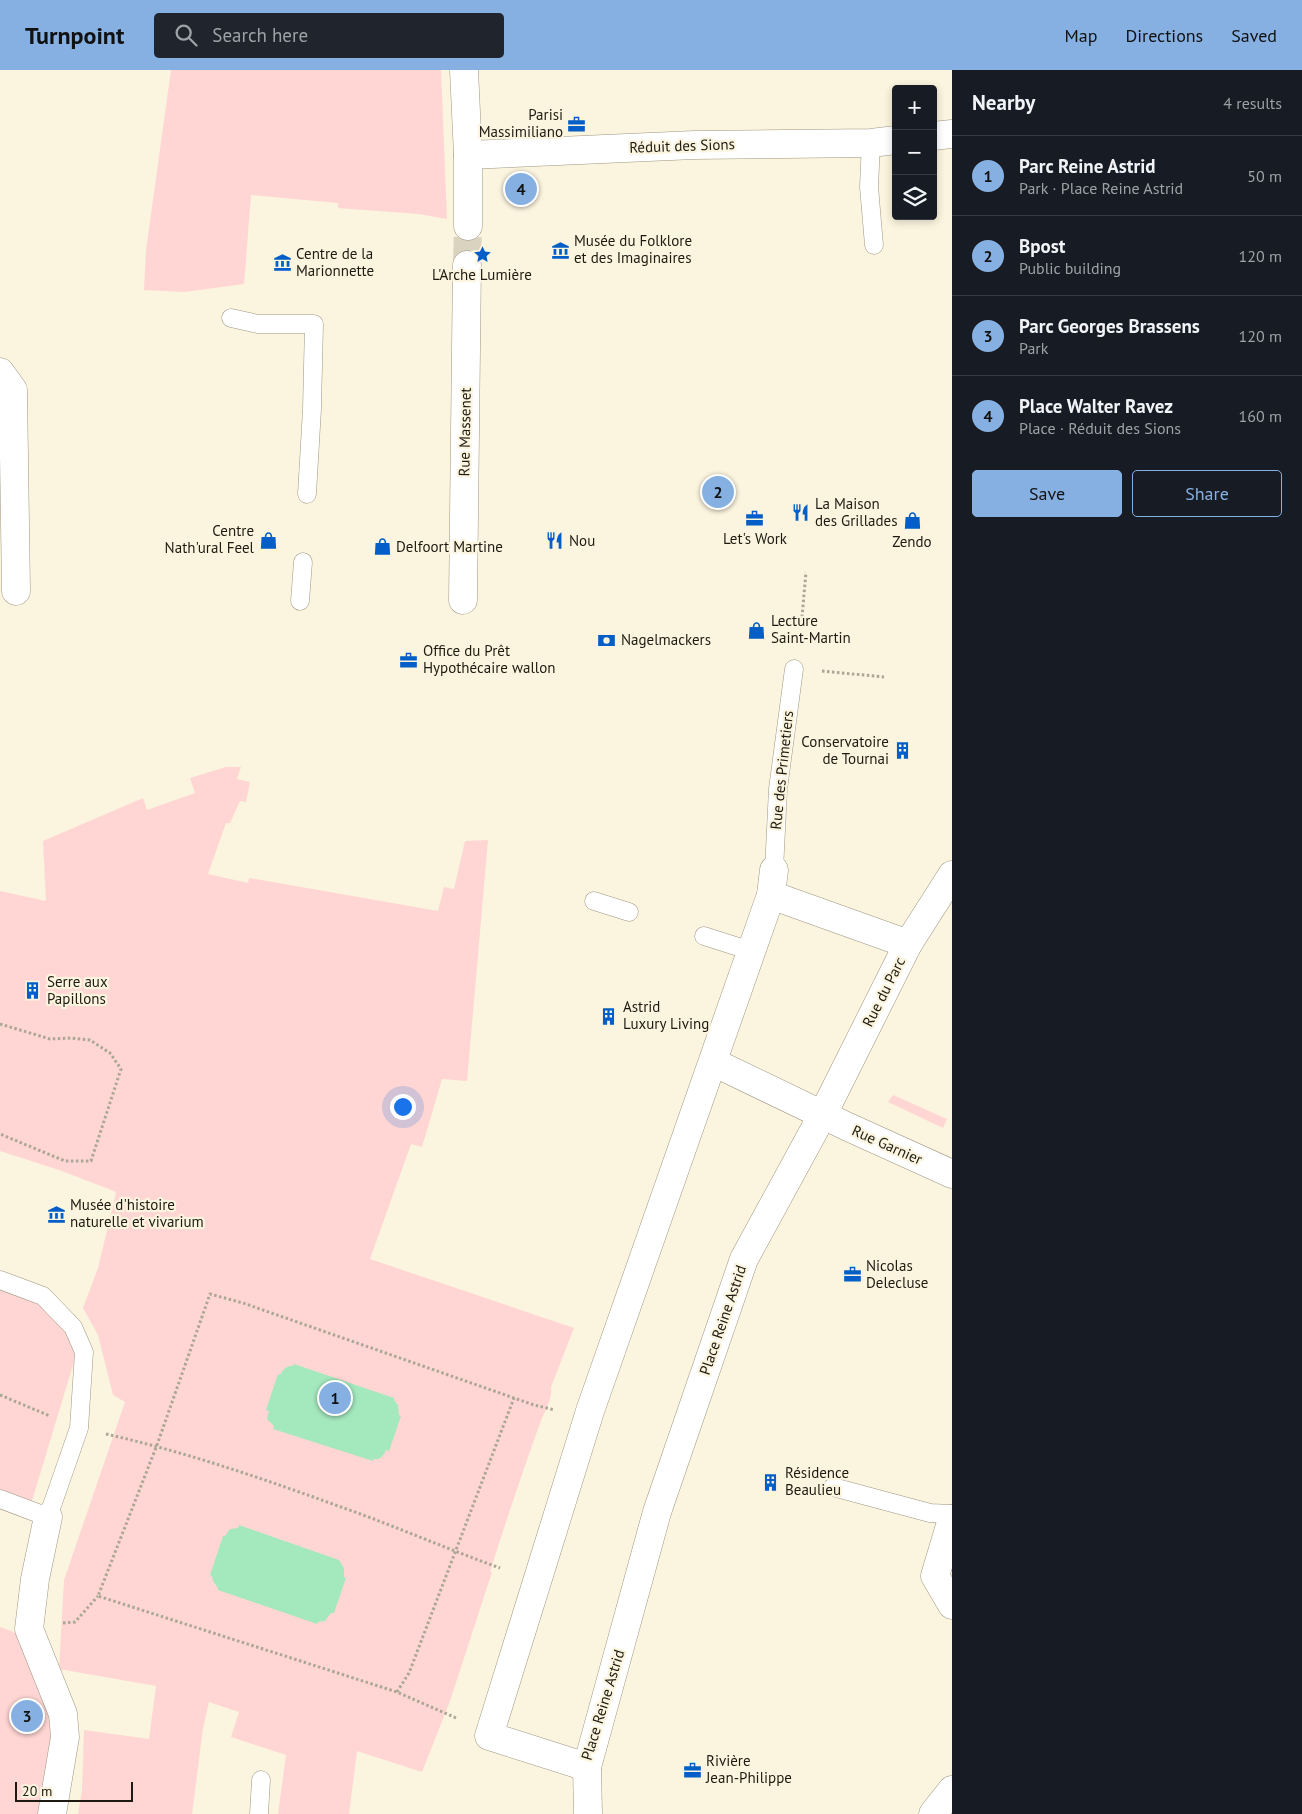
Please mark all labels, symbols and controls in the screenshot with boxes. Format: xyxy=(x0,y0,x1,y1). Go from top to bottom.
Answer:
search box xyxy=(154,13,504,58)
text: Turnpoint xyxy=(25,20,124,51)
icon: search xyxy=(172,21,200,49)
text: Search here xyxy=(212,23,308,47)
text: Map xyxy=(1065,24,1097,47)
text: Directions xyxy=(1125,24,1203,47)
text: Saved xyxy=(1231,24,1277,47)
map controls xyxy=(892,85,937,220)
button: + xyxy=(892,85,937,130)
text: Nearby xyxy=(972,89,1035,116)
text: 4 results xyxy=(1223,93,1282,113)
place label: Parisi Massimiliano xyxy=(479,105,563,141)
office icon: Parisi Massimiliano xyxy=(567,114,587,134)
button: − xyxy=(892,130,937,175)
street label: Réduit des Sions xyxy=(629,134,735,157)
text: Parc Reine Astrid xyxy=(1019,154,1156,178)
text: 1 xyxy=(983,166,993,186)
text: 50 m xyxy=(1247,166,1282,186)
pin: 4 xyxy=(505,170,537,208)
button: layers xyxy=(892,175,937,220)
text: Park · Place Reine Astrid xyxy=(1019,178,1183,198)
place label: Musée du Folklore et des Imaginaires xyxy=(574,231,692,267)
text: Bpost xyxy=(1019,234,1065,258)
museum icon: Musée du Folklore et des Imaginaires xyxy=(550,240,570,260)
place label: Centre de la Marionnette xyxy=(296,244,374,280)
place icon: L'Arche Lumière xyxy=(472,244,492,264)
text: 2 xyxy=(983,246,993,266)
text: 120 m xyxy=(1239,246,1282,266)
museum icon: Centre de la Marionnette xyxy=(272,253,292,273)
text: Public building xyxy=(1019,258,1121,278)
place label: L'Arche Lumière xyxy=(432,265,532,284)
text: Parc Georges Brassens xyxy=(1019,314,1200,338)
text: 3 xyxy=(983,326,993,346)
text: 120 m xyxy=(1239,326,1282,346)
text: Park xyxy=(1019,338,1048,358)
street label: Rue Massenet xyxy=(454,387,475,477)
text: Place Walter Ravez xyxy=(1019,394,1173,418)
text: 4 xyxy=(983,406,993,426)
text: 160 m xyxy=(1239,406,1282,426)
text: Place · Réduit des Sions xyxy=(1019,418,1181,438)
button: Save xyxy=(972,470,1122,517)
button: Share xyxy=(1132,470,1282,517)
pin: 2 xyxy=(702,473,734,511)
place label: La Maison des Grillades xyxy=(815,494,898,530)
restaurant icon: La Maison des Grillades xyxy=(791,503,811,523)
office icon: Let's Work xyxy=(745,508,765,528)
shop icon: Zendo xyxy=(902,511,922,531)
place label: Centre Nath'ural Feel xyxy=(165,521,255,557)
place label: Let's Work xyxy=(723,529,788,548)
shop icon: Centre Nath'ural Feel xyxy=(258,530,278,550)
restaurant icon: Nou xyxy=(545,531,565,551)
place label: Nou xyxy=(569,531,595,550)
place label: Zendo xyxy=(892,532,932,551)
shop icon: Delfoort Martine xyxy=(372,537,392,557)
place label: Delfoort Martine xyxy=(396,537,503,556)
place label: Lecture Saint-Martin xyxy=(771,611,851,647)
shop icon: Lecture Saint-Martin xyxy=(747,620,767,640)
bank icon: Nagelmackers xyxy=(597,630,617,650)
place label: Nagelmackers xyxy=(621,630,711,649)
place label: Office du Prêt Hypothécaire wallon xyxy=(423,641,555,677)
office icon: Office du Prêt Hypothécaire wallon xyxy=(399,650,419,670)
street label: Rue des Primetiers xyxy=(766,710,797,830)
place label: Conservatoire de Tournai xyxy=(801,732,889,768)
building icon: Conservatoire de Tournai xyxy=(893,741,913,761)
street label: Rue du Parc xyxy=(858,953,909,1030)
place label: Serre aux Papillons xyxy=(47,972,108,1008)
building icon: Serre aux Papillons xyxy=(23,981,43,1001)
place label: Astrid Luxury Living xyxy=(623,997,709,1033)
building icon: Astrid Luxury Living xyxy=(599,1006,619,1026)
your location xyxy=(390,1094,416,1120)
street label: Rue Garnier xyxy=(849,1121,925,1169)
place label: Musée d'histoire naturelle et vivarium xyxy=(70,1195,204,1231)
museum icon: Musée d'histoire naturelle et vivarium xyxy=(46,1204,66,1224)
place label: Nicolas Delecluse xyxy=(866,1256,928,1292)
street label: Place Reine Astrid xyxy=(695,1262,750,1377)
office icon: Nicolas Delecluse xyxy=(842,1265,862,1285)
pin: 1 xyxy=(319,1379,351,1417)
place label: Résidence Beaulieu xyxy=(785,1463,849,1499)
building icon: Résidence Beaulieu xyxy=(761,1472,781,1492)
street label: Place Reine Astrid xyxy=(577,1647,628,1763)
pin: 3 xyxy=(11,1697,43,1735)
place label: Rivière Jean-Philippe xyxy=(705,1751,792,1787)
office icon: Rivière Jean-Philippe xyxy=(682,1760,702,1780)
scale bar xyxy=(15,1779,132,1802)
text: 20 m xyxy=(22,1782,52,1800)

